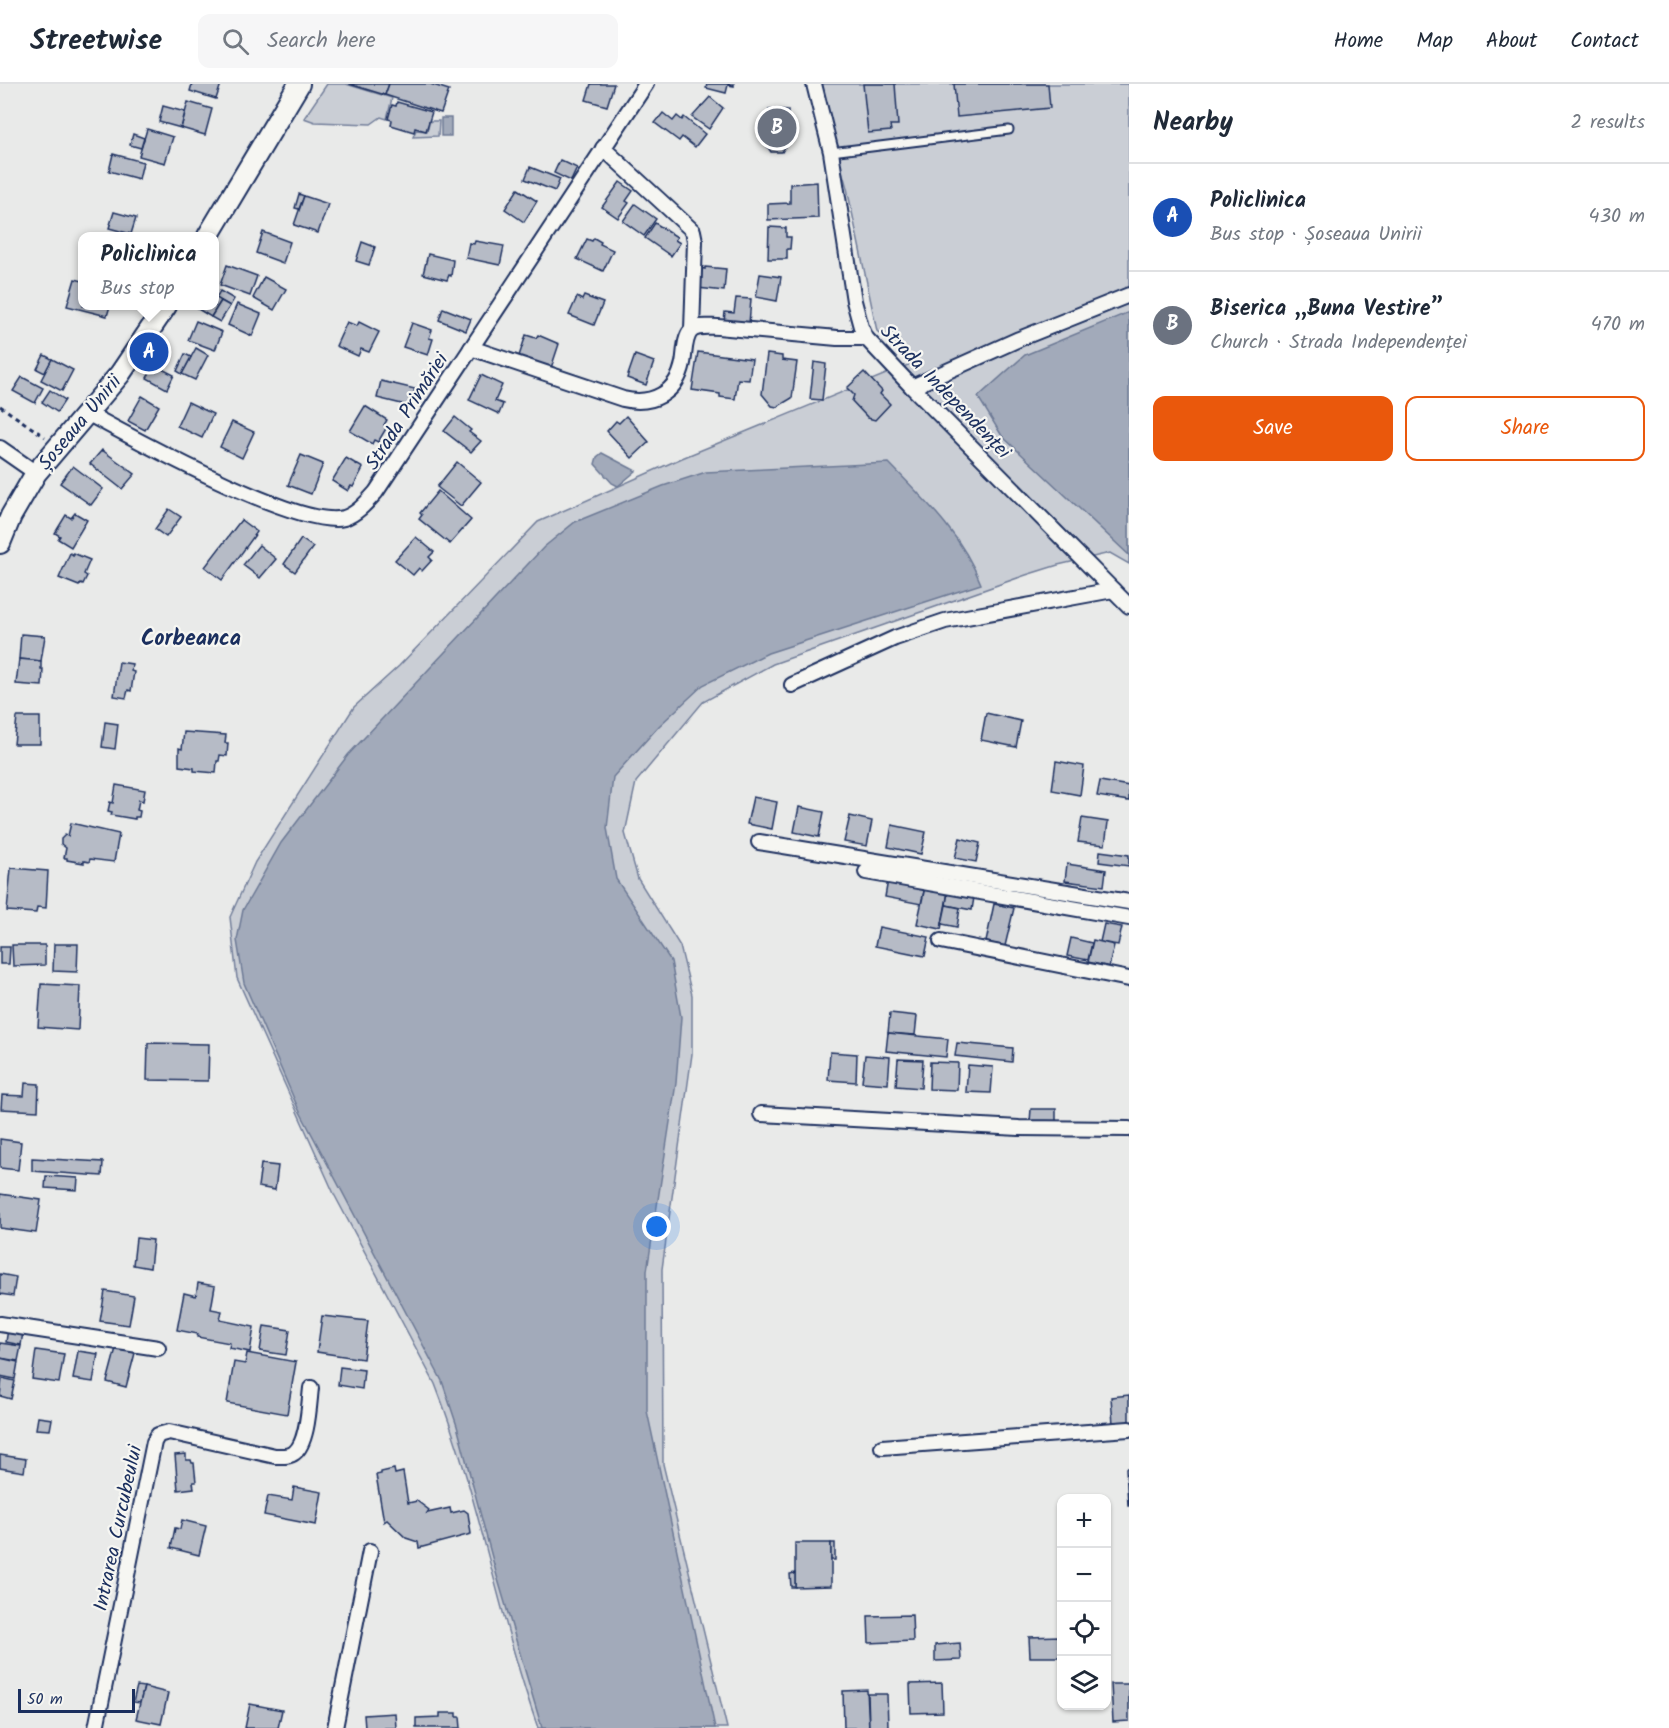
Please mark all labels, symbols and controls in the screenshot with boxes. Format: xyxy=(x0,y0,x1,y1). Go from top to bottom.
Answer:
search box xyxy=(198,14,618,68)
text: Streetwise xyxy=(30,19,162,64)
text: Search here xyxy=(267,24,376,59)
icon: search xyxy=(219,25,252,58)
text: Home xyxy=(1334,25,1383,58)
text: Map xyxy=(1416,25,1453,58)
text: About xyxy=(1486,25,1537,58)
text: Contact xyxy=(1570,25,1639,58)
text: Nearby xyxy=(1153,102,1233,144)
pin: B xyxy=(758,106,796,150)
text: 2 results xyxy=(1570,107,1645,139)
text: Policlinica xyxy=(1210,184,1306,219)
text: A xyxy=(1166,201,1179,233)
text: 430 m xyxy=(1589,201,1645,233)
text: Bus stop · Șoseaua Unirii xyxy=(1210,219,1422,251)
popup xyxy=(78,232,219,310)
text: Policlinica xyxy=(101,238,196,273)
text: Bus stop xyxy=(101,273,174,305)
text: Biserica „Buna Vestire” xyxy=(1210,292,1444,327)
text: B xyxy=(1166,309,1179,341)
text: 470 m xyxy=(1591,309,1645,341)
street label: Strada Independenței xyxy=(871,317,1019,468)
text: Church · Strada Independenței xyxy=(1210,327,1467,359)
pin: A xyxy=(130,330,168,374)
street label: Strada Primăriei xyxy=(358,346,458,477)
street label: Șoseaua Unirii xyxy=(31,367,131,478)
button: Save xyxy=(1153,396,1393,461)
button: Share xyxy=(1405,396,1645,461)
district label: Corbeanca xyxy=(141,622,241,657)
your location xyxy=(642,1212,671,1241)
street label: Intrarea Curcubeului xyxy=(86,1441,152,1614)
map controls xyxy=(1057,1494,1111,1710)
button: + xyxy=(1057,1494,1111,1548)
button: − xyxy=(1057,1548,1111,1602)
button: locate xyxy=(1057,1602,1111,1656)
button: layers xyxy=(1057,1656,1111,1710)
scale bar xyxy=(18,1686,135,1714)
text: 50 m xyxy=(27,1687,63,1712)

